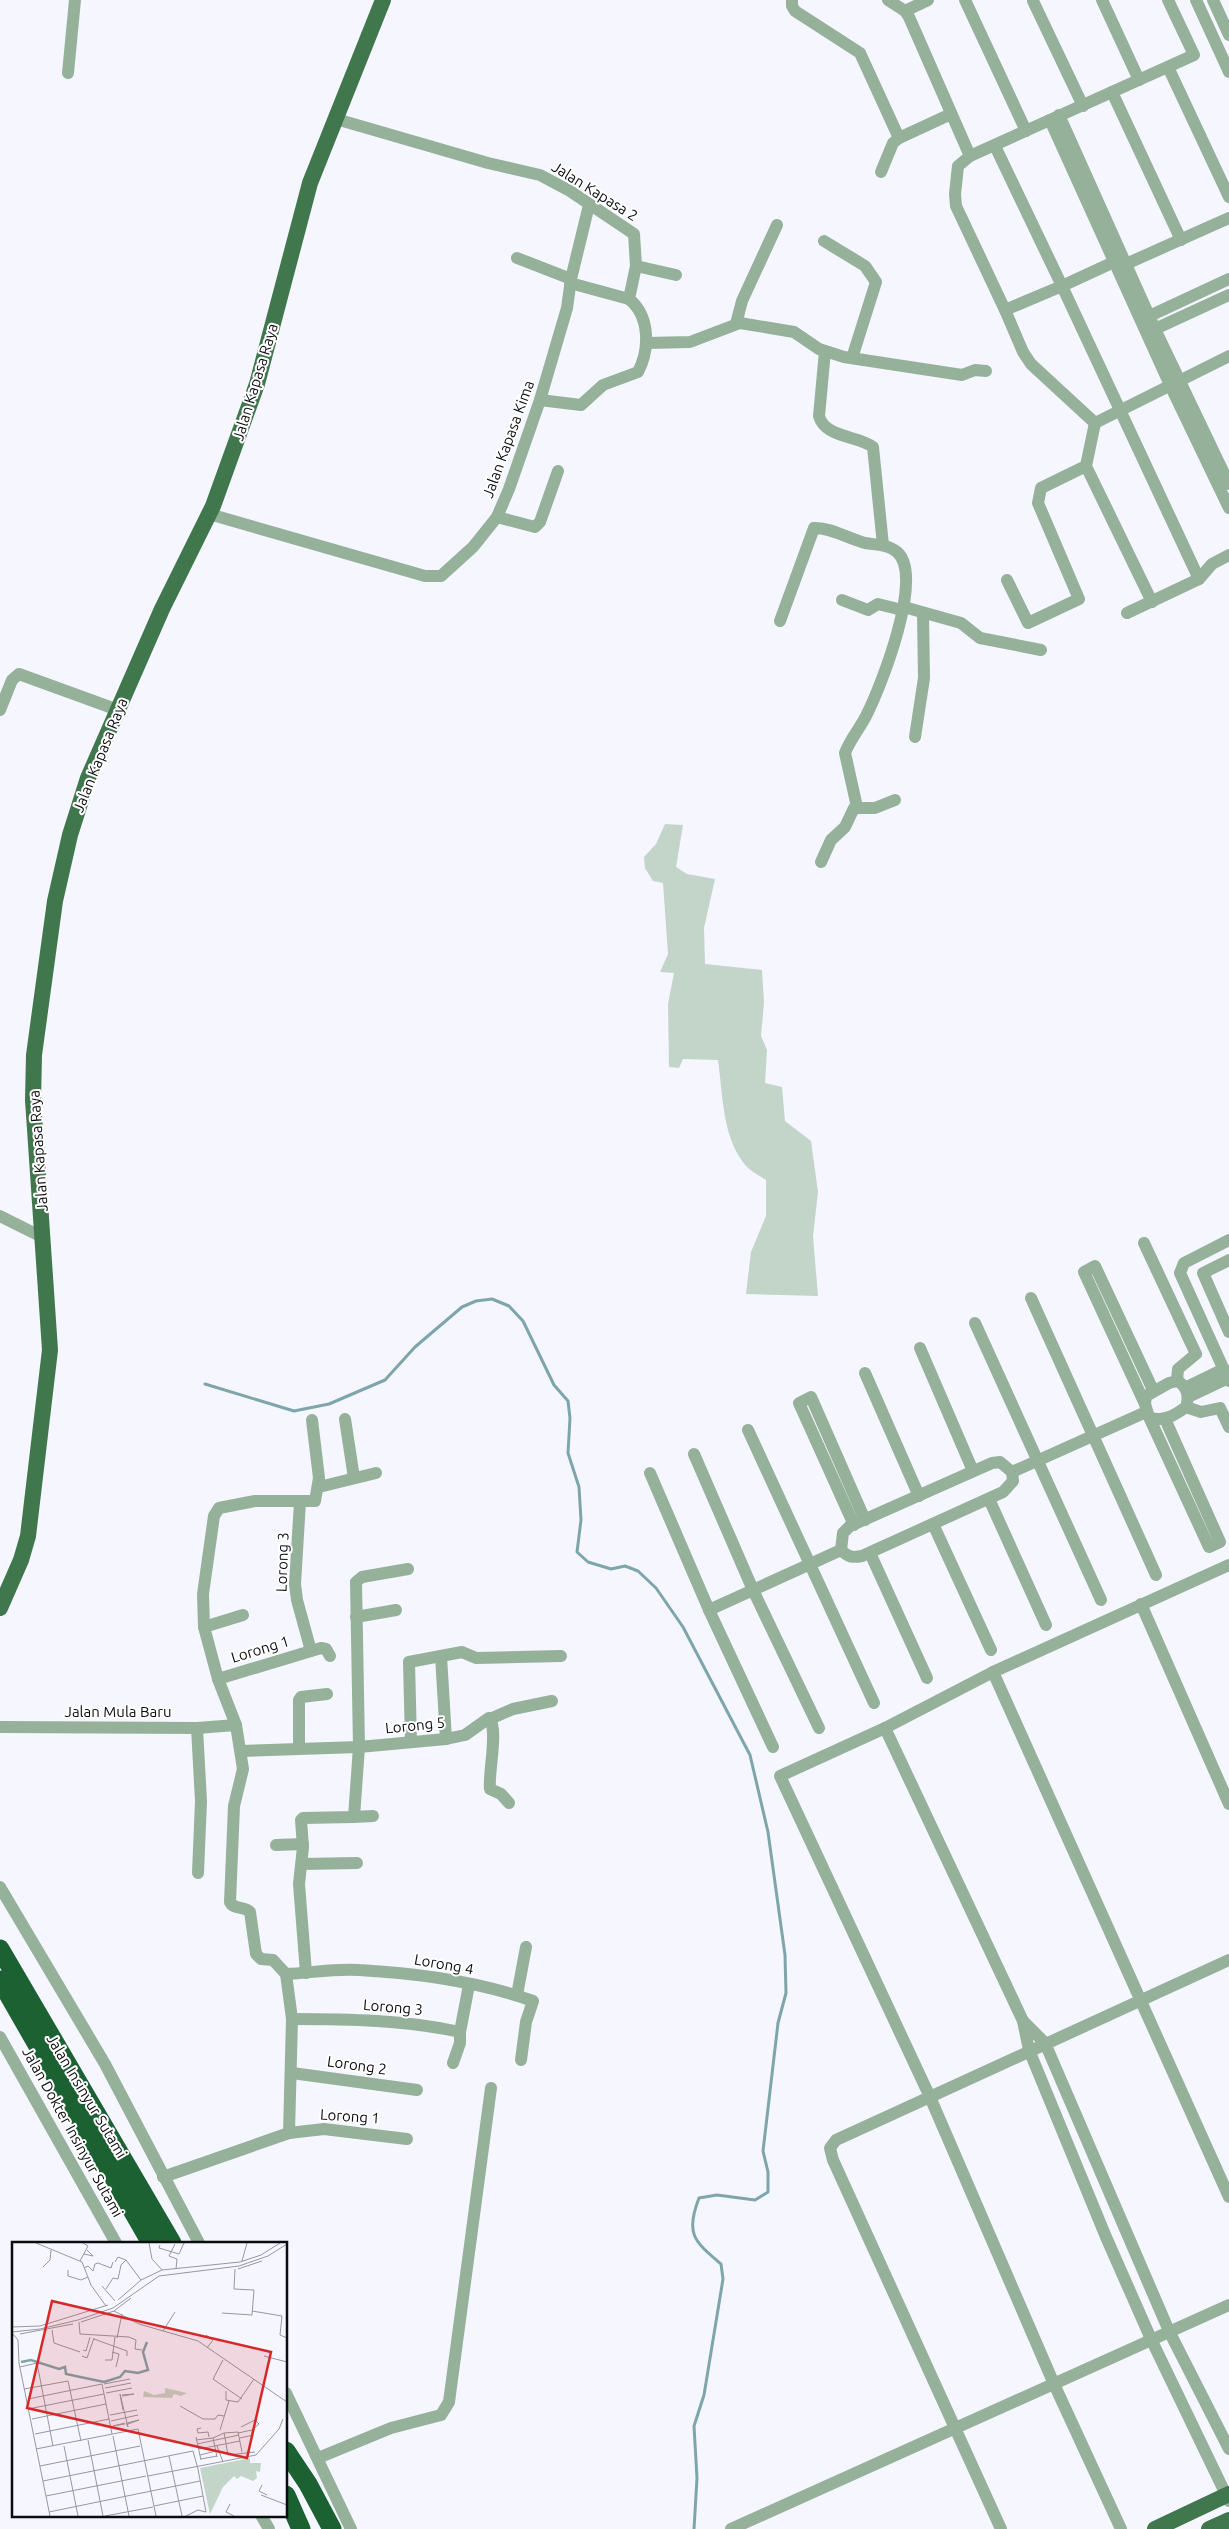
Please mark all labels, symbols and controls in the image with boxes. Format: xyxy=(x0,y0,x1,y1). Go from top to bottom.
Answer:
street label: Jalan Kapasa 2 xyxy=(549,158,641,224)
street label: Jalan Kapasa Raya xyxy=(229,321,281,443)
street label: Jalan Kapasa Kima xyxy=(479,378,537,500)
street label: Jalan Kapasa Raya xyxy=(69,695,131,815)
street label: Jalan Kapasa Raya xyxy=(25,1090,51,1212)
street label: Lorong 3 xyxy=(272,1532,292,1592)
street label: Lorong 1 xyxy=(229,1632,291,1666)
street label: Jalan Mula Baru xyxy=(65,1703,171,1720)
street label: Lorong 5 xyxy=(384,1713,446,1737)
street label: Lorong 4 xyxy=(413,1950,475,1978)
street label: Lorong 3 xyxy=(362,1996,424,2018)
street label: Jalan Insinyur Sutami xyxy=(43,2031,131,2161)
street label: Jalan Dokter Insinyur Sutami xyxy=(19,2044,127,2220)
street label: Lorong 2 xyxy=(326,2052,388,2078)
street label: Lorong 1 xyxy=(320,2105,380,2127)
inset map xyxy=(12,2242,288,2516)

